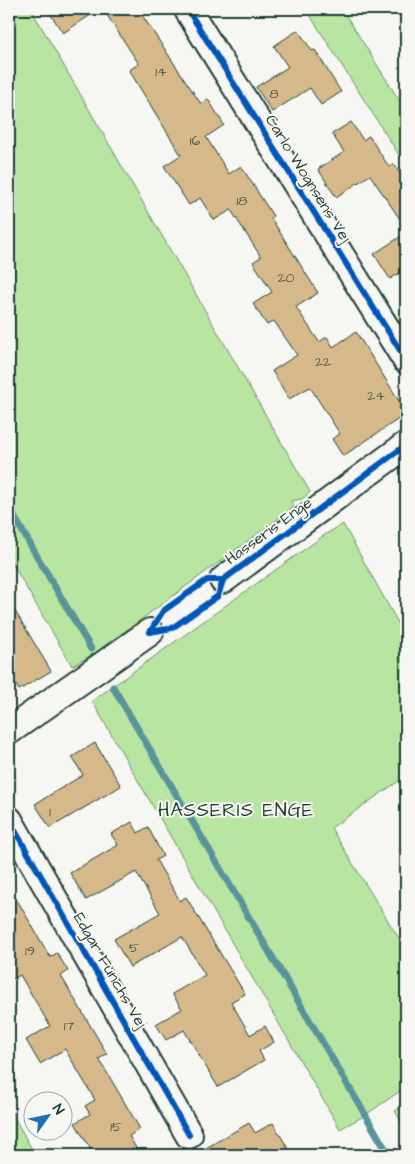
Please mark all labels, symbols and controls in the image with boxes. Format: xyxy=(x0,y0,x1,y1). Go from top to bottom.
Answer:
house number: 14 xyxy=(155,62,167,82)
house number: 8 xyxy=(269,84,279,104)
street label: Carlo Wognsens Vej xyxy=(259,110,357,247)
house number: 16 xyxy=(190,131,201,151)
house number: 18 xyxy=(237,191,247,211)
house number: 20 xyxy=(278,268,295,288)
house number: 22 xyxy=(315,352,331,372)
house number: 24 xyxy=(367,386,385,406)
street label: Hasseris Enge xyxy=(221,492,317,571)
district label: HASSERIS ENGE xyxy=(158,797,314,824)
house number: 1 xyxy=(49,802,51,822)
street label: Edgar Funchs Vej xyxy=(67,908,152,1033)
house number: 5 xyxy=(129,938,139,958)
house number: 19 xyxy=(25,941,35,961)
house number: 17 xyxy=(64,1016,75,1036)
north arrow xyxy=(22,1092,72,1142)
text: N xyxy=(47,1100,69,1119)
house number: 15 xyxy=(110,1117,122,1137)

